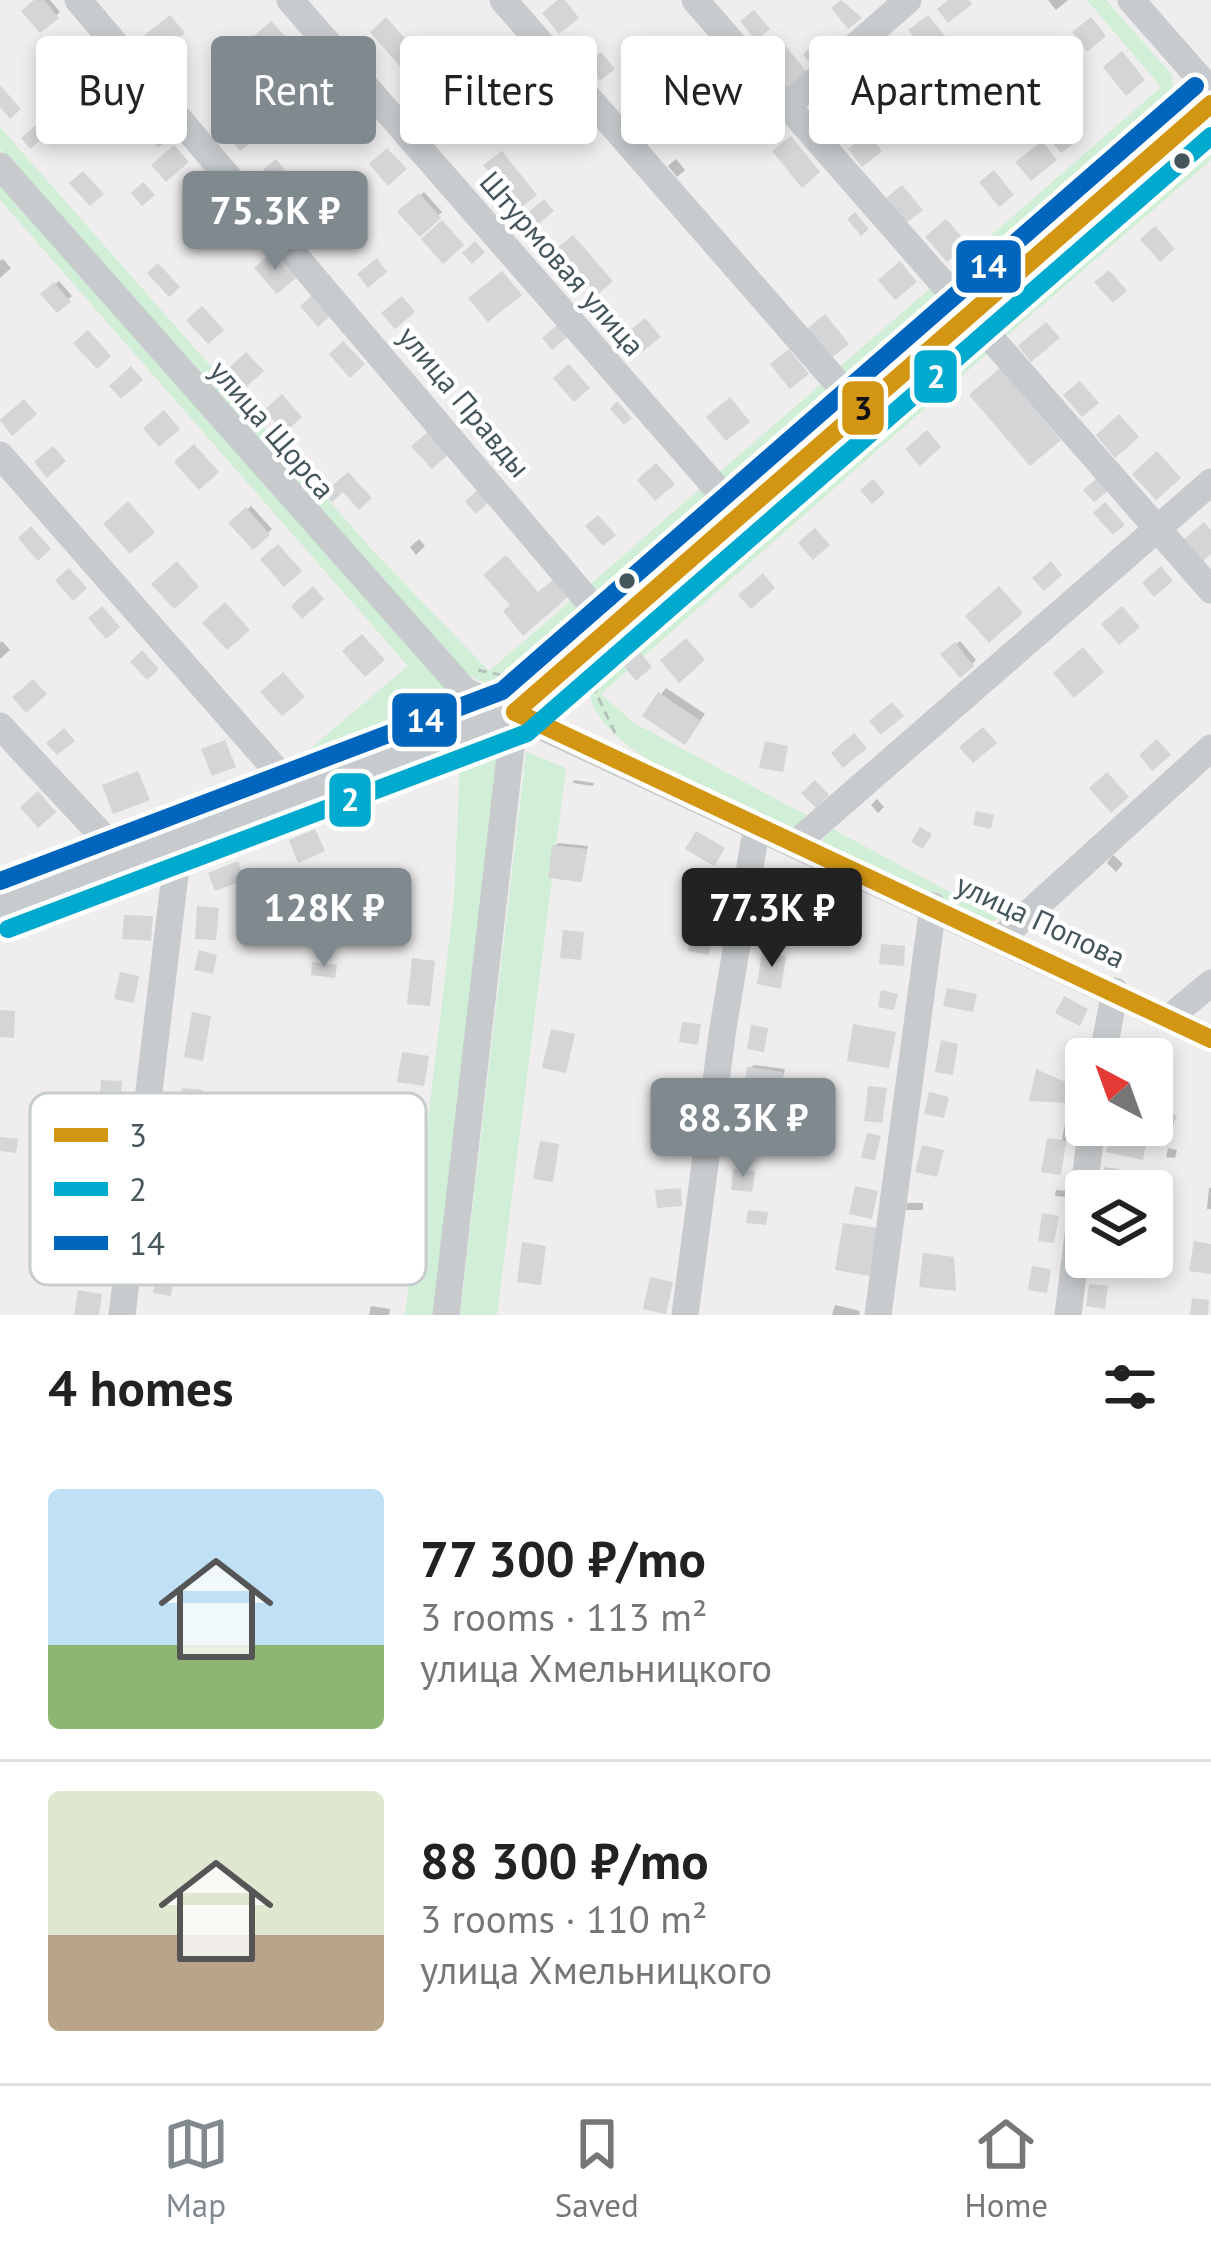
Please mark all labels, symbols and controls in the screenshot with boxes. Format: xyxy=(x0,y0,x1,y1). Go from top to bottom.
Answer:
chip: Buy xyxy=(36,36,187,144)
chip: Rent xyxy=(211,36,376,144)
chip: Filters xyxy=(400,36,597,144)
chip: New xyxy=(621,36,785,144)
chip: Apartment xyxy=(809,36,1083,144)
unlabelled marker xyxy=(1171,150,1193,172)
street label: Штурмовая улица xyxy=(472,163,654,363)
pin: 75.3K ₽ xyxy=(164,171,386,273)
text: 75.3K ₽ xyxy=(210,184,340,235)
line badge: 14 xyxy=(954,238,1023,295)
text: 14 xyxy=(969,244,1007,287)
street label: улица Правды xyxy=(390,317,540,485)
line badge: 2 xyxy=(912,348,959,405)
street label: улица Щорса xyxy=(202,351,344,507)
text: 2 xyxy=(927,354,945,397)
line badge: 3 xyxy=(840,379,886,437)
text: 3 xyxy=(854,386,872,429)
unlabelled marker xyxy=(616,570,638,592)
line badge: 14 xyxy=(390,691,459,749)
text: 14 xyxy=(406,698,444,741)
line badge: 2 xyxy=(327,771,373,829)
text: 2 xyxy=(341,777,359,820)
street label: улица Попова xyxy=(950,864,1132,976)
pin: 128K ₽ xyxy=(226,868,422,970)
pin: 77.3K ₽ xyxy=(661,868,883,970)
text: 128K ₽ xyxy=(263,881,385,932)
text: 77.3K ₽ xyxy=(709,881,835,932)
north arrow xyxy=(1065,1038,1173,1146)
map controls xyxy=(1065,1038,1173,1278)
pin: 88.3K ₽ xyxy=(632,1078,854,1180)
text: 88.3K ₽ xyxy=(678,1091,808,1142)
legend xyxy=(30,1093,426,1285)
text: 3 xyxy=(129,1113,147,1156)
text: 2 xyxy=(129,1167,147,1210)
button: layers xyxy=(1065,1170,1173,1278)
text: 14 xyxy=(129,1221,165,1264)
text: 4 homes xyxy=(48,1354,234,1420)
icon: filters xyxy=(1097,1354,1163,1420)
text: 77 300 ₽/mo xyxy=(420,1525,706,1591)
icon: home xyxy=(144,1537,288,1681)
text: 3 rooms · 113 m² xyxy=(420,1591,707,1642)
text: улица Хмельницкого xyxy=(420,1642,772,1693)
text: 88 300 ₽/mo xyxy=(420,1827,709,1893)
icon: home xyxy=(144,1839,288,1983)
text: 3 rooms · 110 m² xyxy=(420,1893,707,1944)
text: улица Хмельницкого xyxy=(420,1944,772,1995)
tab: Map xyxy=(163,2111,229,2226)
tab: Saved xyxy=(555,2111,639,2226)
tab: Home xyxy=(965,2111,1048,2226)

